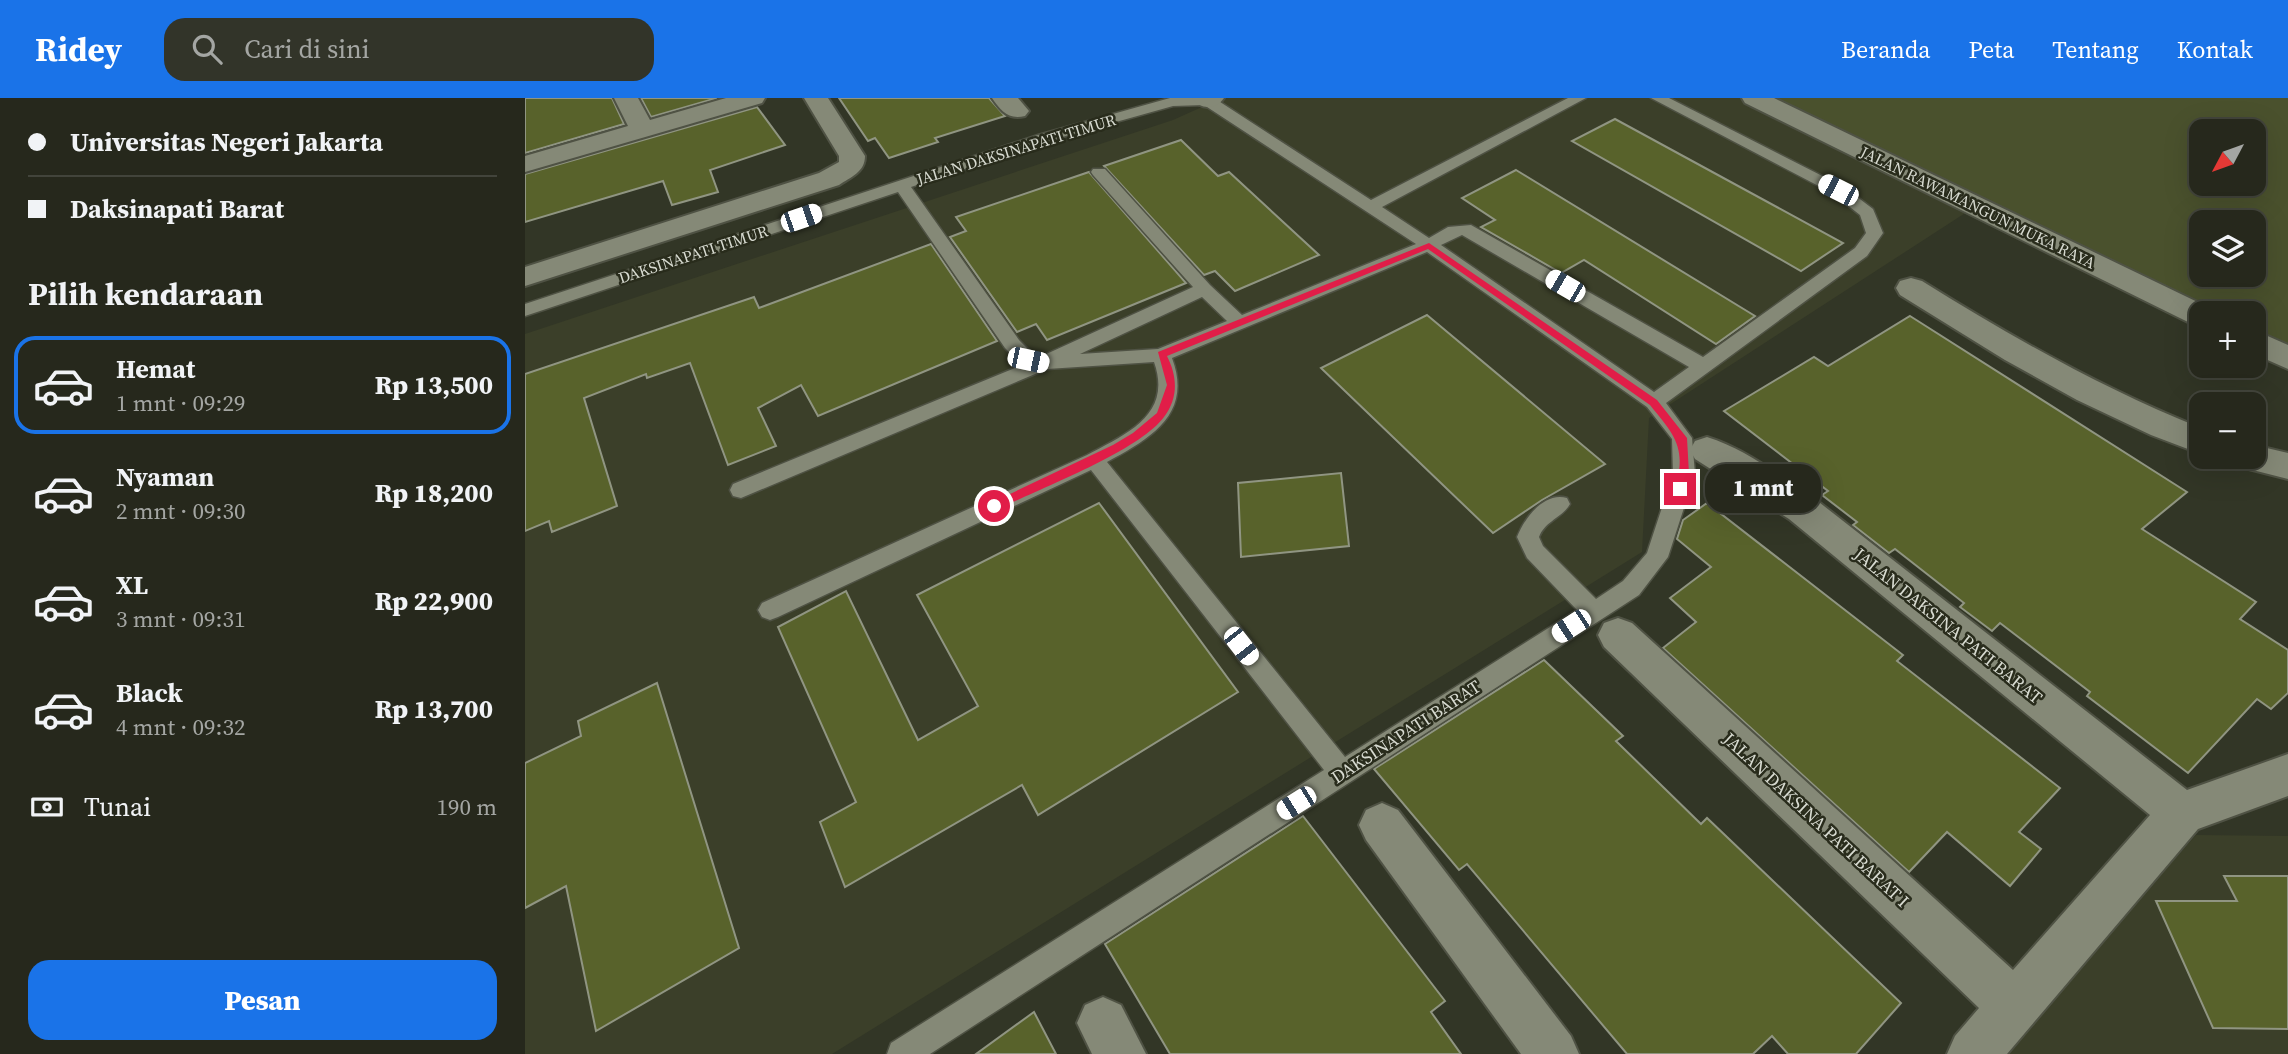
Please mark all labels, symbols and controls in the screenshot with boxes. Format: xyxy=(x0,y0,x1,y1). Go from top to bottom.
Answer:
search box xyxy=(164,18,654,81)
text: Ridey xyxy=(35,27,122,72)
icon: search xyxy=(188,30,226,68)
text: Cari di sini xyxy=(244,31,370,67)
text: Beranda xyxy=(1841,33,1930,66)
text: Peta xyxy=(1968,33,2014,66)
text: Tentang xyxy=(2052,33,2139,66)
text: Kontak xyxy=(2177,33,2253,66)
street label: JALAN DAKSINAPATI TIMUR xyxy=(913,108,1119,190)
north arrow xyxy=(2189,119,2266,196)
map controls xyxy=(2189,119,2266,469)
text: Universitas Negeri Jakarta xyxy=(70,124,383,160)
street label: JALAN RAWAMANGUN MUKA RAYA xyxy=(1856,140,2100,274)
car xyxy=(1815,171,1862,209)
text: Daksinapati Barat xyxy=(70,191,284,227)
car xyxy=(778,201,825,235)
button: layers xyxy=(2189,210,2266,287)
street label: DAKSINAPATI TIMUR xyxy=(615,219,771,289)
car xyxy=(1542,266,1589,306)
text: Pilih kendaraan xyxy=(28,272,263,316)
button: + xyxy=(2189,301,2266,378)
car xyxy=(1006,345,1051,375)
text: Hemat xyxy=(116,351,195,387)
icon: car xyxy=(32,354,95,417)
text: Rp 13,500 xyxy=(375,367,493,403)
text: 1 mnt · 09:29 xyxy=(116,387,245,419)
button: − xyxy=(2189,392,2266,469)
text: Nyaman xyxy=(116,459,214,495)
icon: car xyxy=(32,462,95,525)
callout: 1 mnt xyxy=(1705,464,1820,514)
text: 1 mnt xyxy=(1733,472,1793,504)
route end xyxy=(1664,473,1696,505)
text: Rp 18,200 xyxy=(375,475,493,511)
route start xyxy=(978,490,1010,522)
text: 2 mnt · 09:30 xyxy=(116,495,245,527)
street label: JALAN DAKSINA PATI BARAT xyxy=(1848,541,2048,710)
text: XL xyxy=(116,567,148,603)
icon: car xyxy=(32,570,95,633)
text: Rp 22,900 xyxy=(375,583,493,619)
text: 3 mnt · 09:31 xyxy=(116,603,245,635)
car xyxy=(1548,606,1595,646)
car xyxy=(1220,623,1263,669)
street label: DAKSINAPATI BARAT xyxy=(1326,674,1485,789)
text: Black xyxy=(116,675,183,711)
icon: car xyxy=(32,678,95,741)
text: Rp 13,700 xyxy=(375,691,493,727)
text: 4 mnt · 09:32 xyxy=(116,711,245,743)
street label: JALAN DAKSINA PATI BARAT I xyxy=(1717,726,1915,913)
car xyxy=(1273,783,1320,823)
icon: cash xyxy=(28,788,66,826)
text: Tunai xyxy=(84,789,151,825)
text: 190 m xyxy=(436,791,497,823)
button: Pesan xyxy=(28,960,497,1040)

